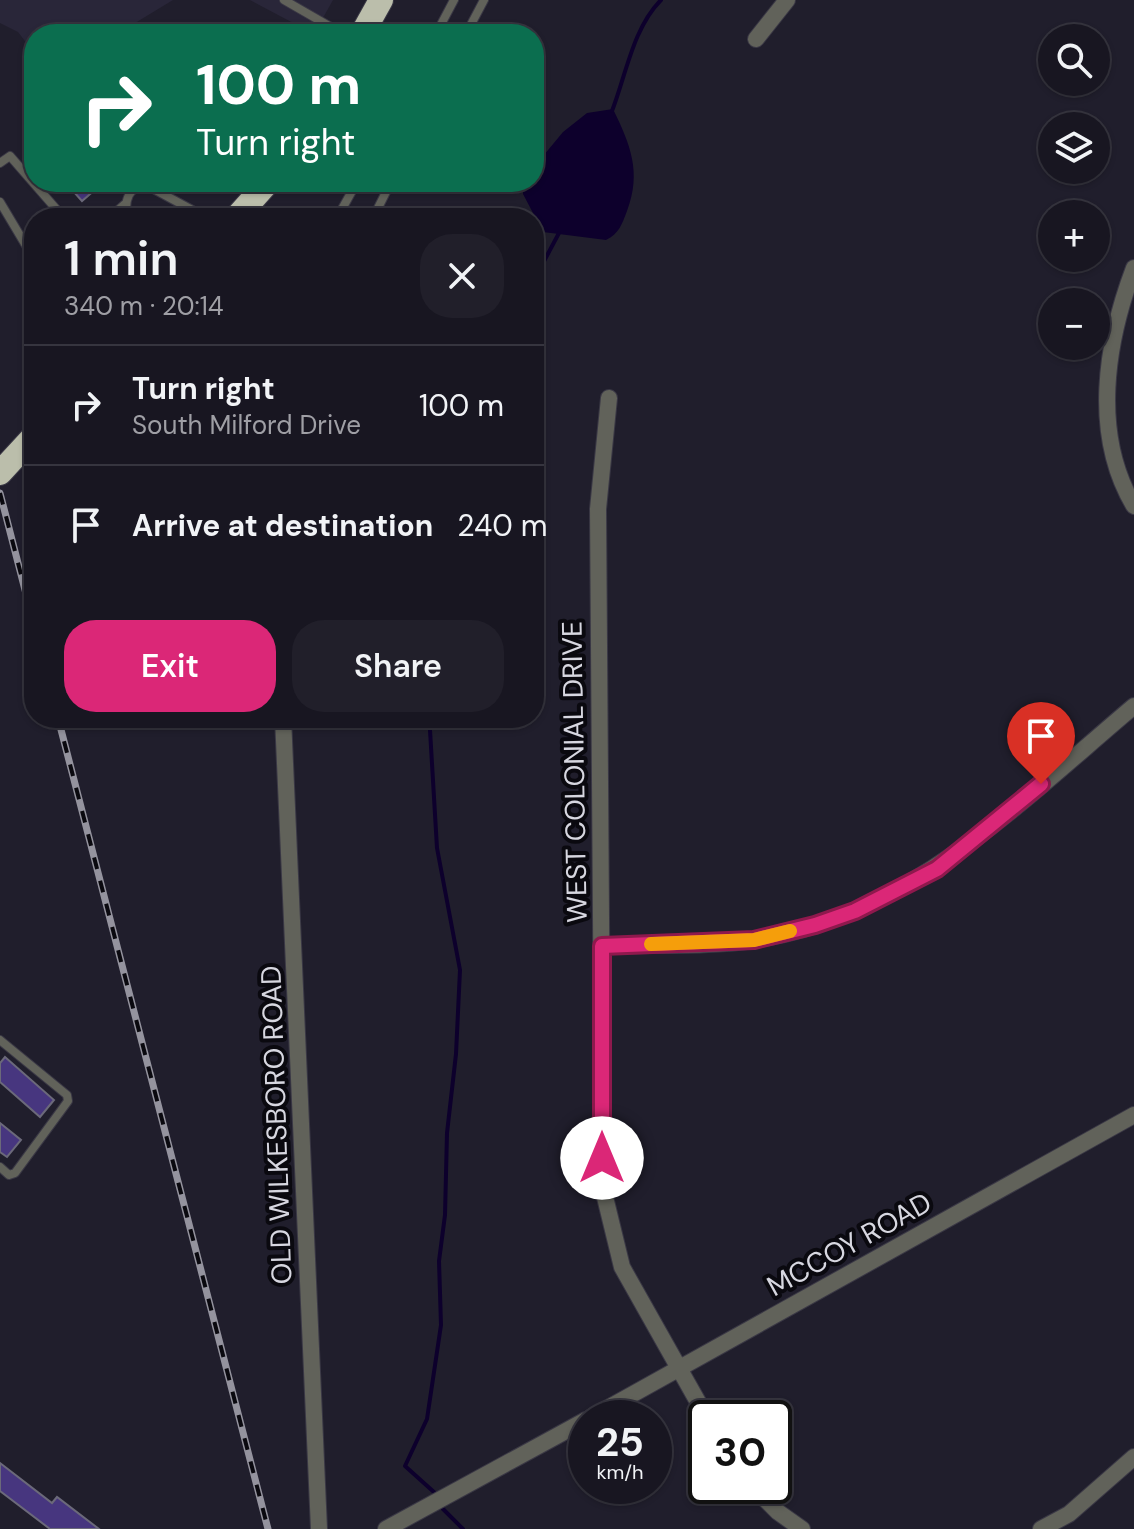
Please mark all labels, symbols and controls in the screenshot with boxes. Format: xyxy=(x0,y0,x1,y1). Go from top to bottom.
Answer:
map controls xyxy=(1038,24,1110,360)
button: search xyxy=(1038,24,1110,96)
text: 100 m xyxy=(196,48,361,121)
icon: right xyxy=(64,56,168,160)
button: layers xyxy=(1038,112,1110,184)
text: Turn right xyxy=(196,119,355,166)
button: + xyxy=(1038,200,1110,272)
text: 1 min xyxy=(64,227,179,290)
button: close xyxy=(420,234,504,318)
button: − xyxy=(1038,288,1110,360)
text: 340 m · 20:14 xyxy=(64,289,224,323)
text: Turn right xyxy=(132,369,275,408)
icon: right xyxy=(64,383,108,427)
text: 100 m xyxy=(419,386,504,425)
text: South Milford Drive xyxy=(132,408,361,442)
icon: arrive xyxy=(64,503,108,547)
text: Arrive at destination xyxy=(132,506,433,545)
text: 240 m xyxy=(457,506,547,545)
button: Exit xyxy=(64,620,276,712)
button: Share xyxy=(292,620,504,712)
street label: WEST COLONIAL DRIVE xyxy=(553,621,596,923)
pin xyxy=(1007,702,1075,784)
icon: arrive xyxy=(1019,714,1063,758)
street label: OLD WILKESBORO ROAD xyxy=(252,965,301,1285)
position arrow xyxy=(560,1116,644,1200)
street label: MCCOY ROAD xyxy=(760,1184,938,1305)
speed limit sign: 30 xyxy=(688,1400,792,1504)
text: 25 xyxy=(596,1416,644,1468)
text: km/h xyxy=(596,1459,644,1485)

